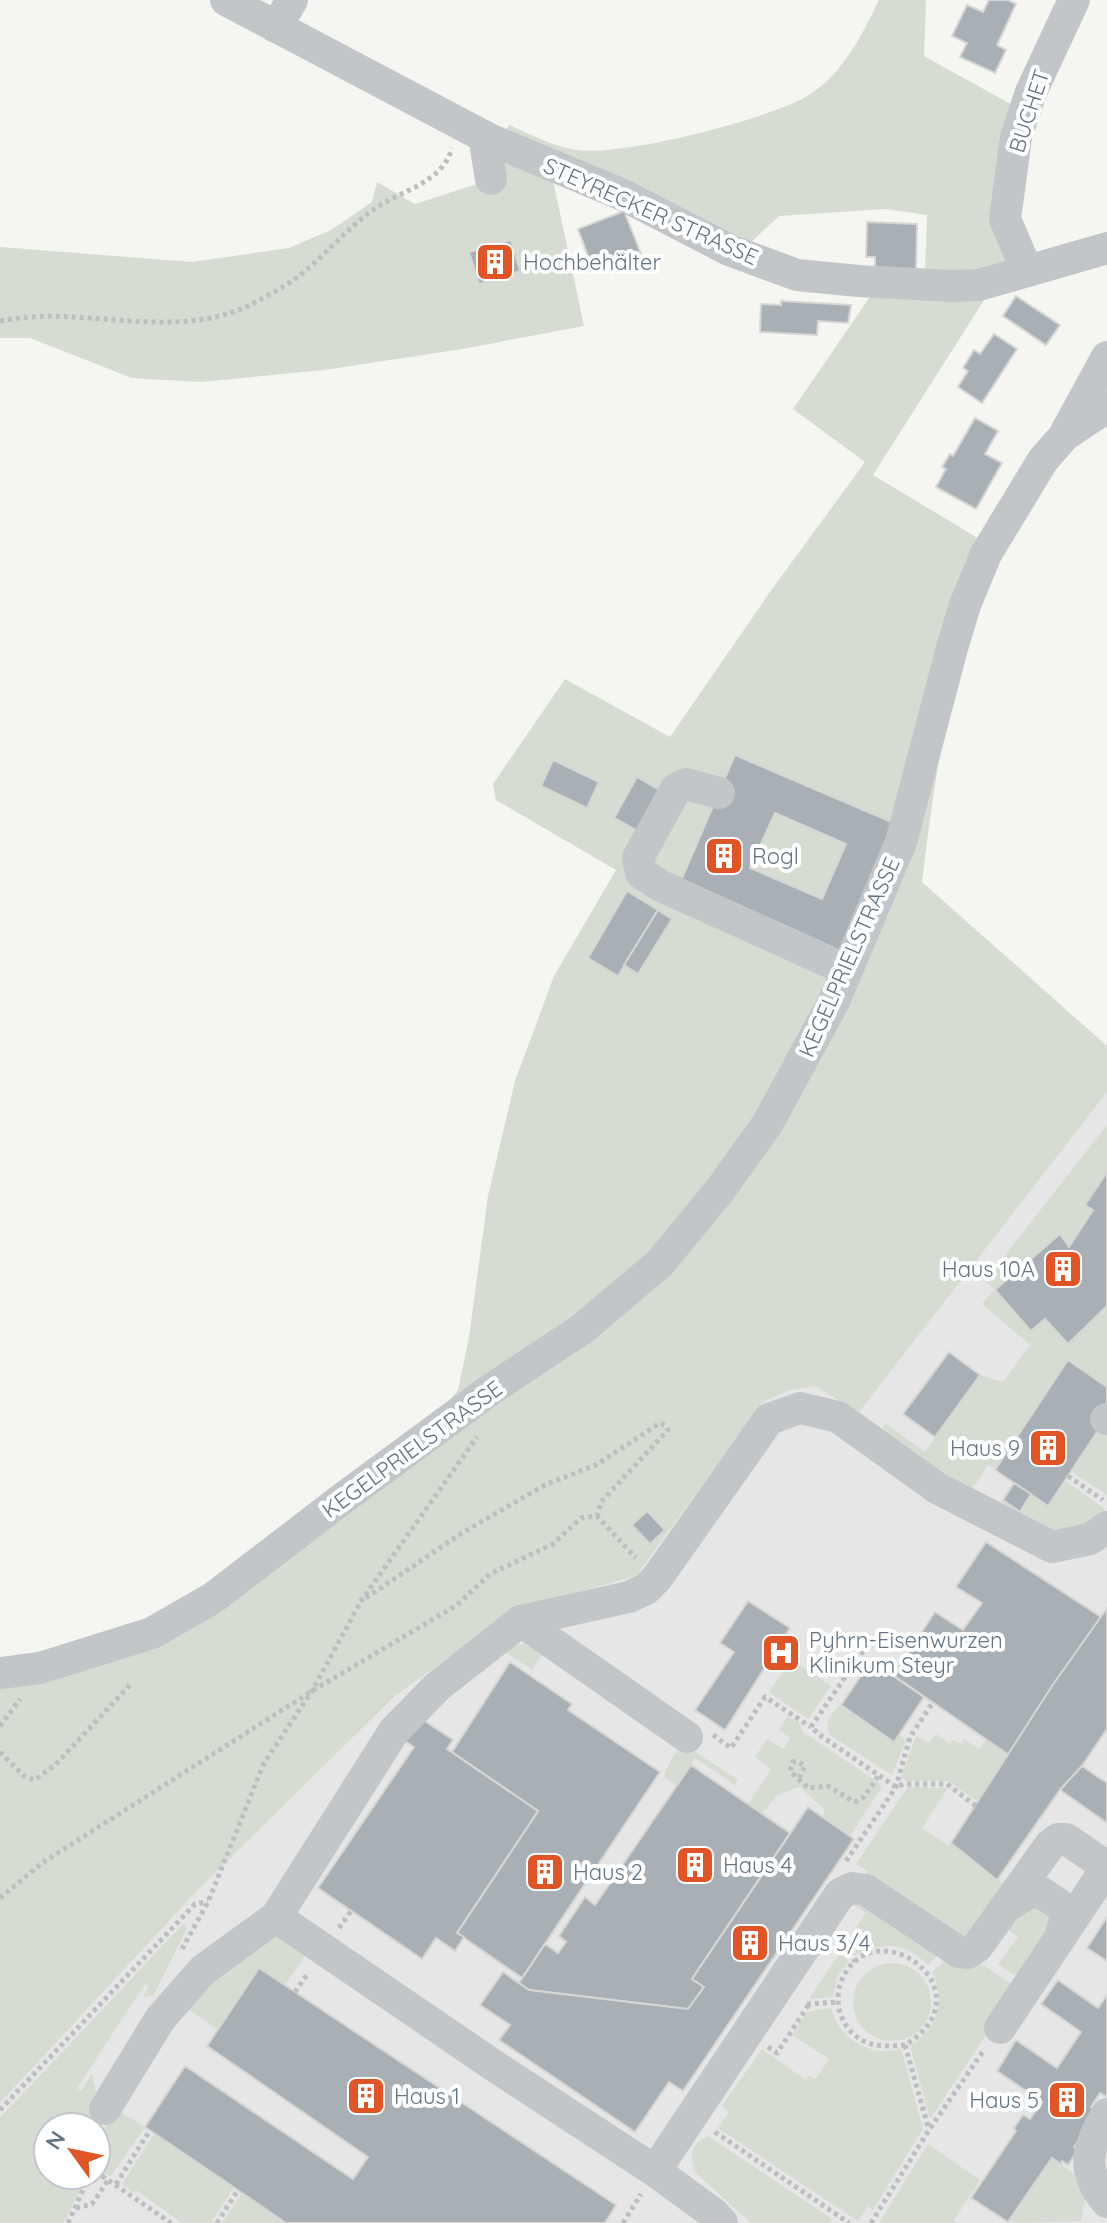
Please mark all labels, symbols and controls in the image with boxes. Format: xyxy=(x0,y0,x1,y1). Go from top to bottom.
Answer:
street label: BUCHET xyxy=(1002,66,1056,156)
street label: STEYRECKER STRASSE xyxy=(539,151,763,271)
building icon: Hochbehälter xyxy=(474,241,516,283)
place label: Hochbehälter xyxy=(523,248,661,276)
building icon: Rogl xyxy=(703,835,745,877)
place label: Rogl xyxy=(752,842,799,870)
street label: KEGELPRIELSTRASSE xyxy=(792,853,906,1061)
building icon: Haus 10A xyxy=(1042,1248,1084,1290)
place label: Haus 10A xyxy=(942,1255,1035,1283)
street label: KEGELPRIELSTRASSE xyxy=(316,1374,508,1524)
building icon: Haus 9 xyxy=(1027,1427,1069,1469)
place label: Haus 9 xyxy=(950,1434,1020,1462)
place label: Pyhrn-Eisenwurzen Klinikum Steyr xyxy=(809,1626,1003,1679)
hospital icon: Pyhrn-Eisenwurzen Klinikum Steyr xyxy=(760,1632,802,1674)
building icon: Haus 4 xyxy=(674,1844,716,1886)
building icon: Haus 2 xyxy=(524,1851,566,1893)
place label: Haus 4 xyxy=(723,1851,792,1879)
place label: Haus 2 xyxy=(573,1858,643,1886)
building icon: Haus 3/4 xyxy=(729,1922,771,1964)
place label: Haus 3/4 xyxy=(778,1929,870,1957)
building icon: Haus 1 xyxy=(345,2075,387,2117)
building icon: Haus 5 xyxy=(1046,2079,1088,2121)
place label: Haus 1 xyxy=(394,2082,460,2110)
place label: Haus 5 xyxy=(969,2086,1039,2114)
north arrow xyxy=(32,2111,112,2191)
text: N xyxy=(39,2126,71,2155)

